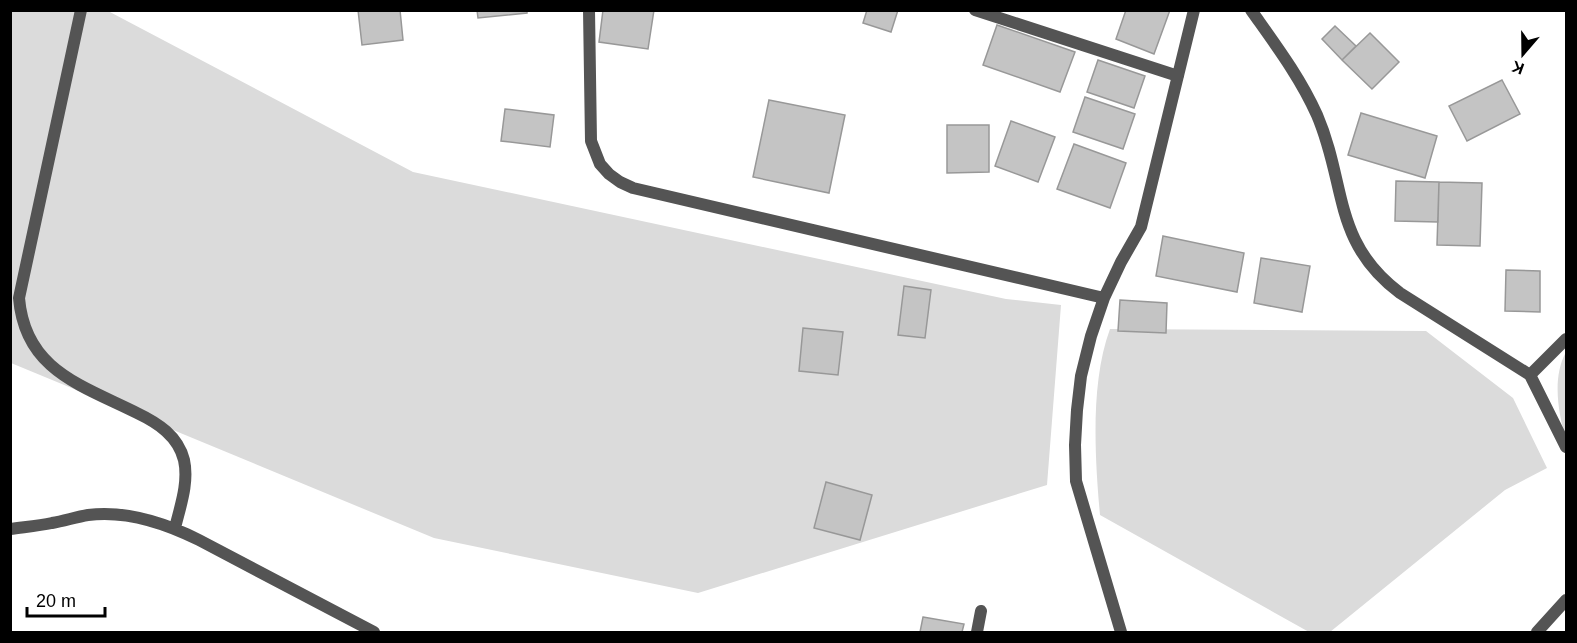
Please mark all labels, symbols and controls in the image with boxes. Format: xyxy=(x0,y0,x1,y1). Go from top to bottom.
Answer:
north arrow xyxy=(1493,24,1553,84)
text: K xyxy=(1509,58,1526,78)
scale bar xyxy=(27,580,105,618)
text: 20 m xyxy=(36,591,76,611)

